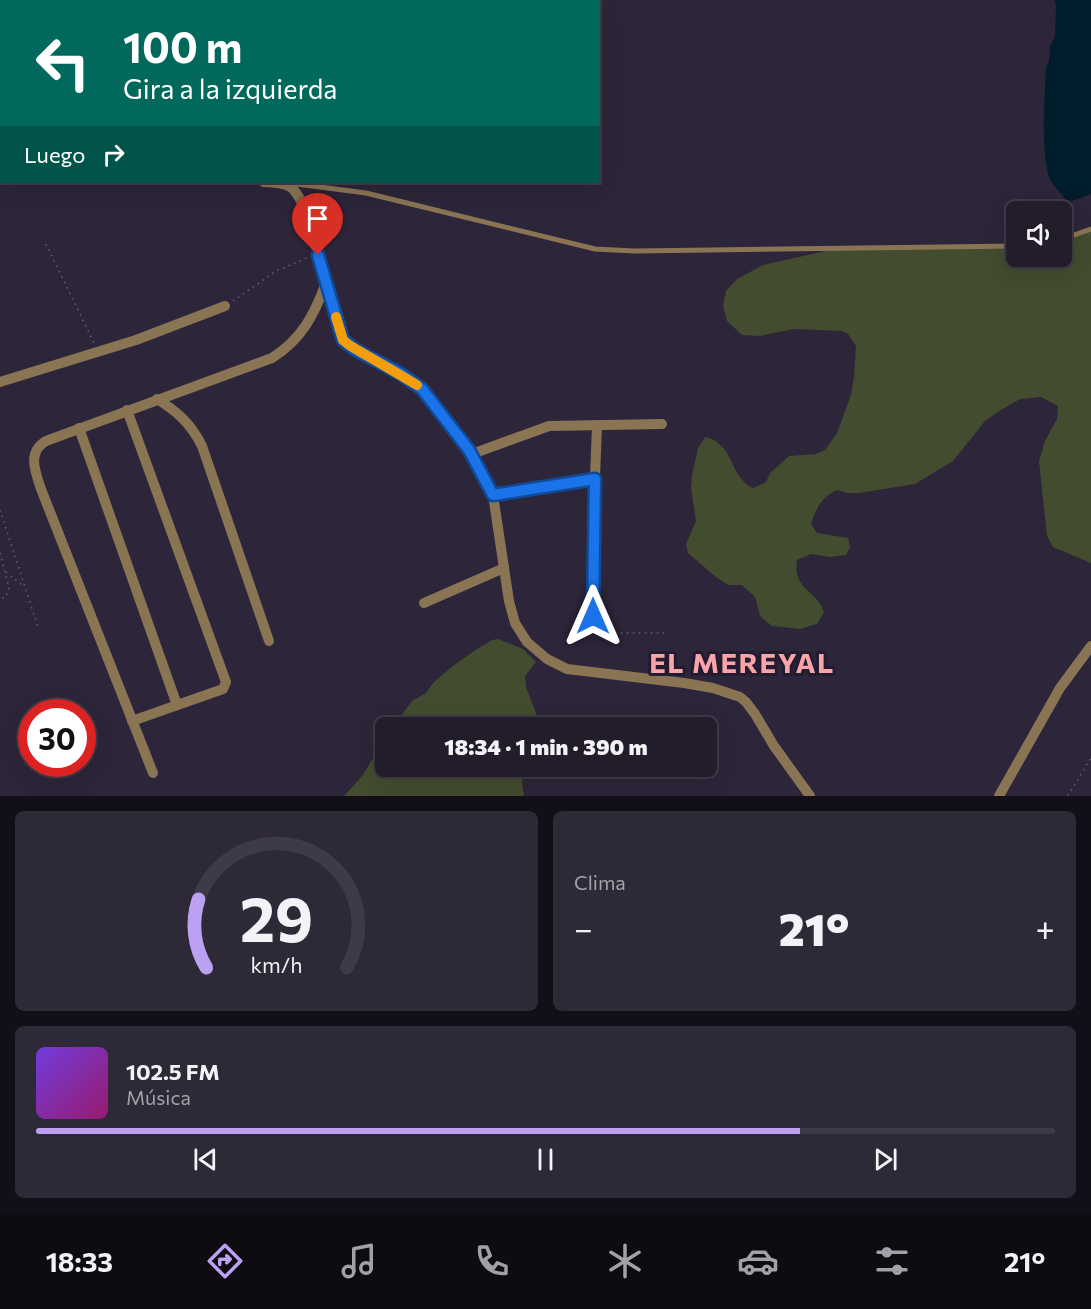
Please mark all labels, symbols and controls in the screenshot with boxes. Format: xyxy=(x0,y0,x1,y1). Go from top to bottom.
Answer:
text: 100 m xyxy=(123,20,243,72)
icon: left xyxy=(24,24,102,102)
text: Gira a la izquierda xyxy=(123,72,337,105)
icon: right xyxy=(97,138,130,171)
text: Luego xyxy=(24,141,85,168)
pin xyxy=(292,193,343,255)
map controls xyxy=(1006,201,1072,267)
button: sound xyxy=(1006,201,1072,267)
icon: arrive xyxy=(301,202,334,235)
position arrow xyxy=(561,584,625,648)
district label: EL MEREYAL xyxy=(649,645,835,679)
speed limit sign: 30 xyxy=(18,699,96,777)
text: 18:34 · 1 min · 390 m xyxy=(444,733,648,760)
text: Clima xyxy=(574,870,626,894)
text: 29 xyxy=(240,879,313,955)
text: 21° xyxy=(779,900,850,955)
text: − xyxy=(574,907,593,948)
text: + xyxy=(1036,907,1055,948)
text: km/h xyxy=(250,951,303,977)
text: 102.5 FM xyxy=(126,1058,220,1085)
text: Música xyxy=(126,1085,191,1109)
icon: previous xyxy=(189,1143,222,1176)
icon: pause xyxy=(529,1143,562,1176)
icon: next xyxy=(869,1143,902,1176)
icon: directions xyxy=(204,1240,246,1282)
icon: music xyxy=(338,1240,380,1282)
icon: phone xyxy=(471,1240,513,1282)
icon: climate xyxy=(604,1240,646,1282)
icon: car xyxy=(737,1240,779,1282)
icon: filters xyxy=(871,1240,913,1282)
text: 18:33 xyxy=(46,1245,113,1278)
text: 21° xyxy=(1004,1245,1045,1278)

